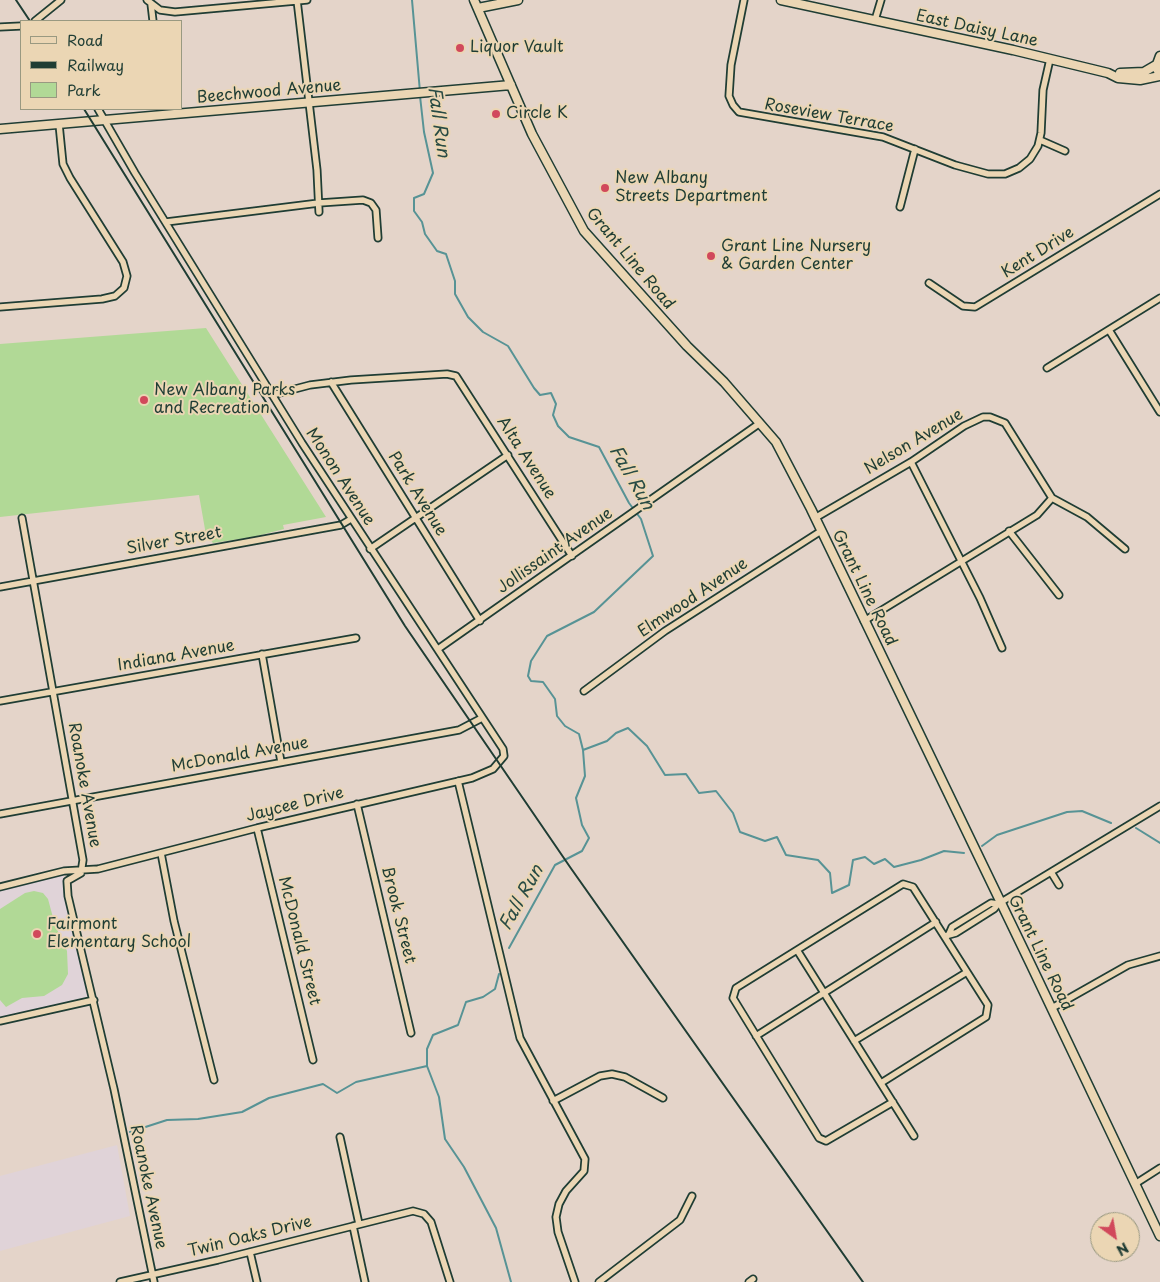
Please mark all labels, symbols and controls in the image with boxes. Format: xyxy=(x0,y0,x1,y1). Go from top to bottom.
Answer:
street label: East Daisy Lane xyxy=(914,7,1040,51)
legend xyxy=(20,20,182,110)
text: Road xyxy=(67,28,103,51)
place label: Liquor Vault xyxy=(470,38,563,58)
marker: Liquor Vault xyxy=(454,42,466,54)
text: Railway xyxy=(67,53,124,76)
street label: Beechwood Avenue xyxy=(196,76,342,108)
text: Park xyxy=(67,78,101,101)
water label: Fall Run xyxy=(422,85,454,159)
street label: Roseview Terrace xyxy=(763,95,895,137)
place label: Circle K xyxy=(506,104,568,124)
marker: Circle K xyxy=(490,108,502,120)
place label: New Albany Streets Department xyxy=(615,169,768,207)
marker: New Albany Streets Department xyxy=(599,182,611,194)
street label: Grant Line Road xyxy=(582,204,678,314)
street label: Kent Drive xyxy=(998,223,1078,283)
place label: Grant Line Nursery & Garden Center xyxy=(721,237,871,275)
marker: Grant Line Nursery & Garden Center xyxy=(705,250,717,262)
place label: New Albany Parks and Recreation xyxy=(154,381,295,419)
marker: New Albany Parks and Recreation xyxy=(138,394,150,406)
street label: Nelson Avenue xyxy=(861,405,967,479)
street label: Alta Avenue xyxy=(492,413,560,503)
street label: Monon Avenue xyxy=(301,425,379,529)
water label: Fall Run xyxy=(604,442,658,514)
street label: Park Avenue xyxy=(383,448,451,540)
street label: Jollissaint Avenue xyxy=(494,504,616,598)
street label: Silver Street xyxy=(125,523,223,559)
street label: Grant Line Road xyxy=(828,527,900,649)
street label: Elmwood Avenue xyxy=(635,554,751,642)
street label: Indiana Avenue xyxy=(116,636,236,676)
street label: Roanoke Avenue xyxy=(64,721,104,849)
street label: McDonald Avenue xyxy=(170,733,310,777)
street label: Jaycee Drive xyxy=(244,784,346,826)
water label: Fall Run xyxy=(495,862,549,934)
street label: Brook Street xyxy=(377,864,419,966)
street label: McDonald Street xyxy=(274,875,324,1007)
street label: Grant Line Road xyxy=(1004,892,1076,1014)
place label: Fairmont Elementary School xyxy=(47,915,191,953)
marker: Fairmont Elementary School xyxy=(31,928,43,940)
street label: Roanoke Avenue xyxy=(125,1123,171,1251)
street label: Twin Oaks Drive xyxy=(186,1212,314,1262)
north arrow xyxy=(1090,1212,1140,1262)
text: N xyxy=(1112,1237,1133,1261)

